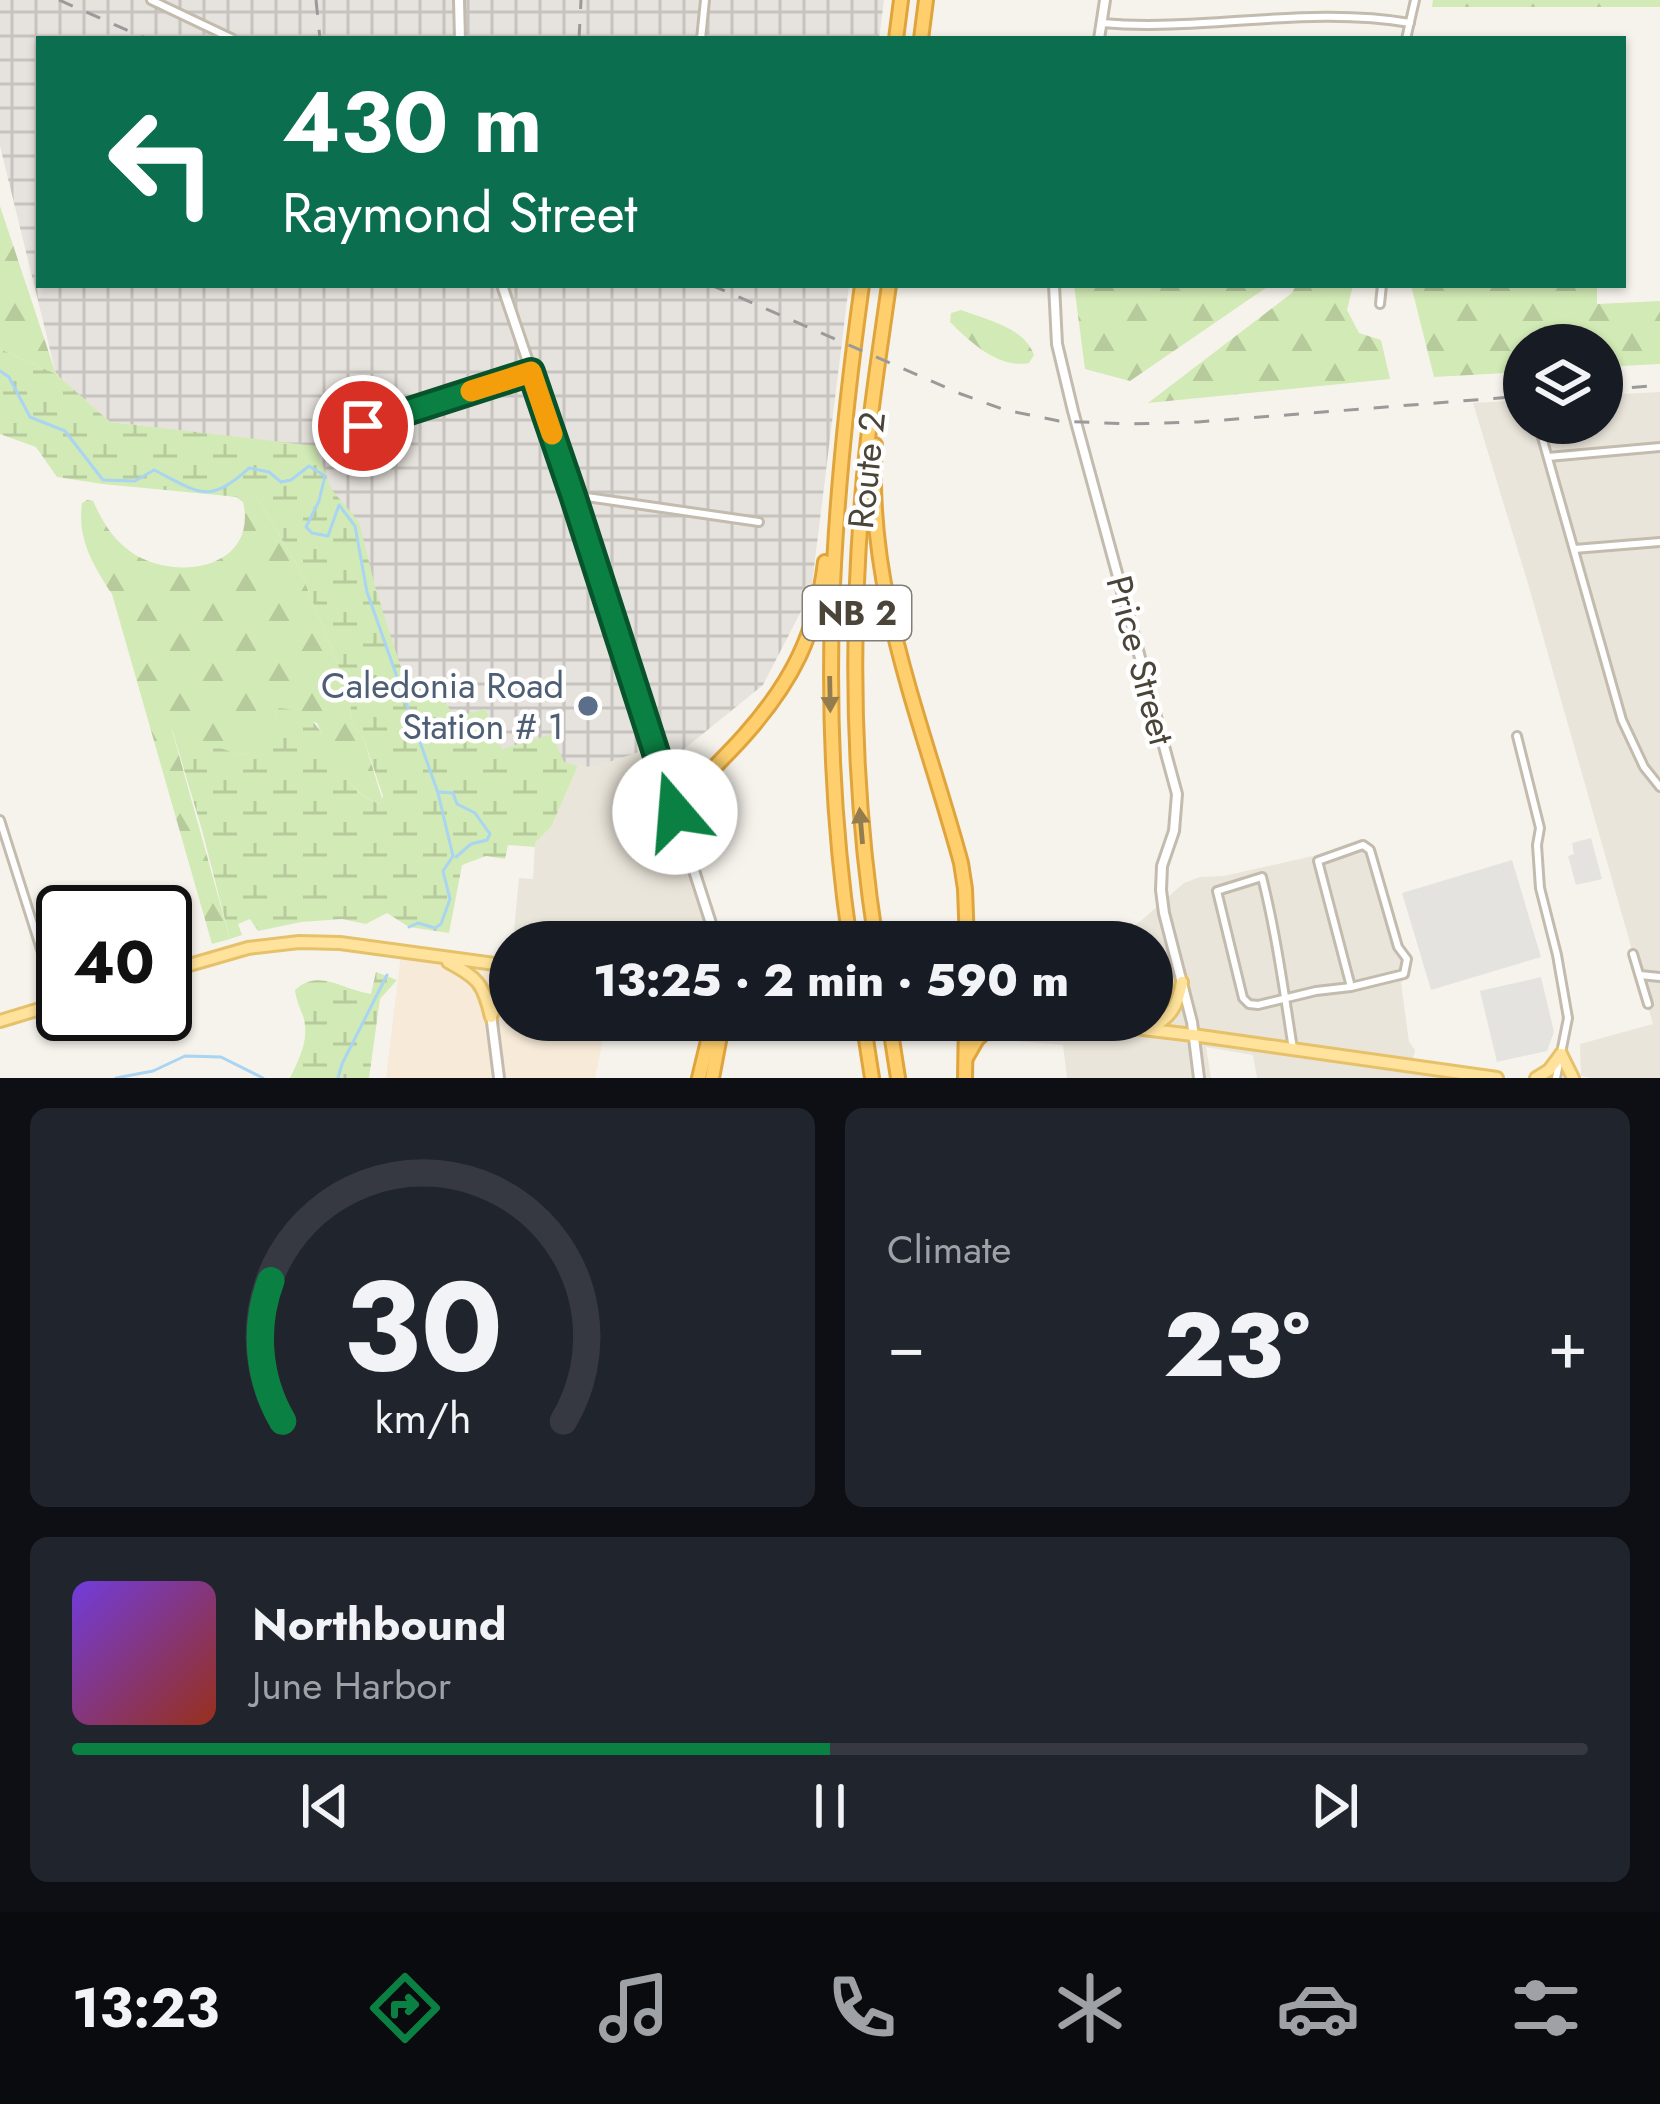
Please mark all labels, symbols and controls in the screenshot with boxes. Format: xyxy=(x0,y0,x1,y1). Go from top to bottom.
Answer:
text: 430 m xyxy=(282,62,542,184)
icon: left xyxy=(84,84,240,240)
text: Raymond Street xyxy=(282,174,637,252)
map controls xyxy=(1503,324,1623,444)
button: layers xyxy=(1503,324,1623,444)
pin xyxy=(312,375,414,477)
icon: arrive xyxy=(330,393,396,459)
street label: Route 2 xyxy=(834,409,898,531)
street label: Price Street xyxy=(1093,570,1189,751)
road number: NB 2 xyxy=(803,586,911,640)
place label: Caledonia Road Station # 1 xyxy=(321,659,564,752)
one-way arrow xyxy=(821,676,840,714)
marker: Caledonia Road Station # 1 xyxy=(575,693,601,719)
position arrow xyxy=(612,749,738,875)
one-way arrow xyxy=(851,807,870,844)
speed limit sign: 40 xyxy=(36,885,192,1041)
text: 13:25 · 2 min · 590 m xyxy=(593,948,1069,1013)
text: Climate xyxy=(887,1221,1011,1278)
text: 30 xyxy=(342,1236,503,1417)
text: 23° xyxy=(1163,1280,1310,1410)
text: − xyxy=(887,1297,926,1393)
text: + xyxy=(1547,1297,1588,1393)
text: km/h xyxy=(374,1386,471,1448)
text: Northbound xyxy=(252,1592,507,1657)
text: June Harbor xyxy=(252,1657,451,1714)
icon: previous xyxy=(292,1773,358,1839)
icon: pause xyxy=(797,1773,863,1839)
icon: next xyxy=(1302,1773,1368,1839)
icon: directions xyxy=(363,1966,447,2050)
icon: music xyxy=(592,1966,676,2050)
icon: phone xyxy=(820,1966,904,2050)
icon: climate xyxy=(1048,1966,1132,2050)
icon: car xyxy=(1276,1966,1360,2050)
icon: filters xyxy=(1504,1966,1588,2050)
text: 13:23 xyxy=(72,1969,219,2047)

